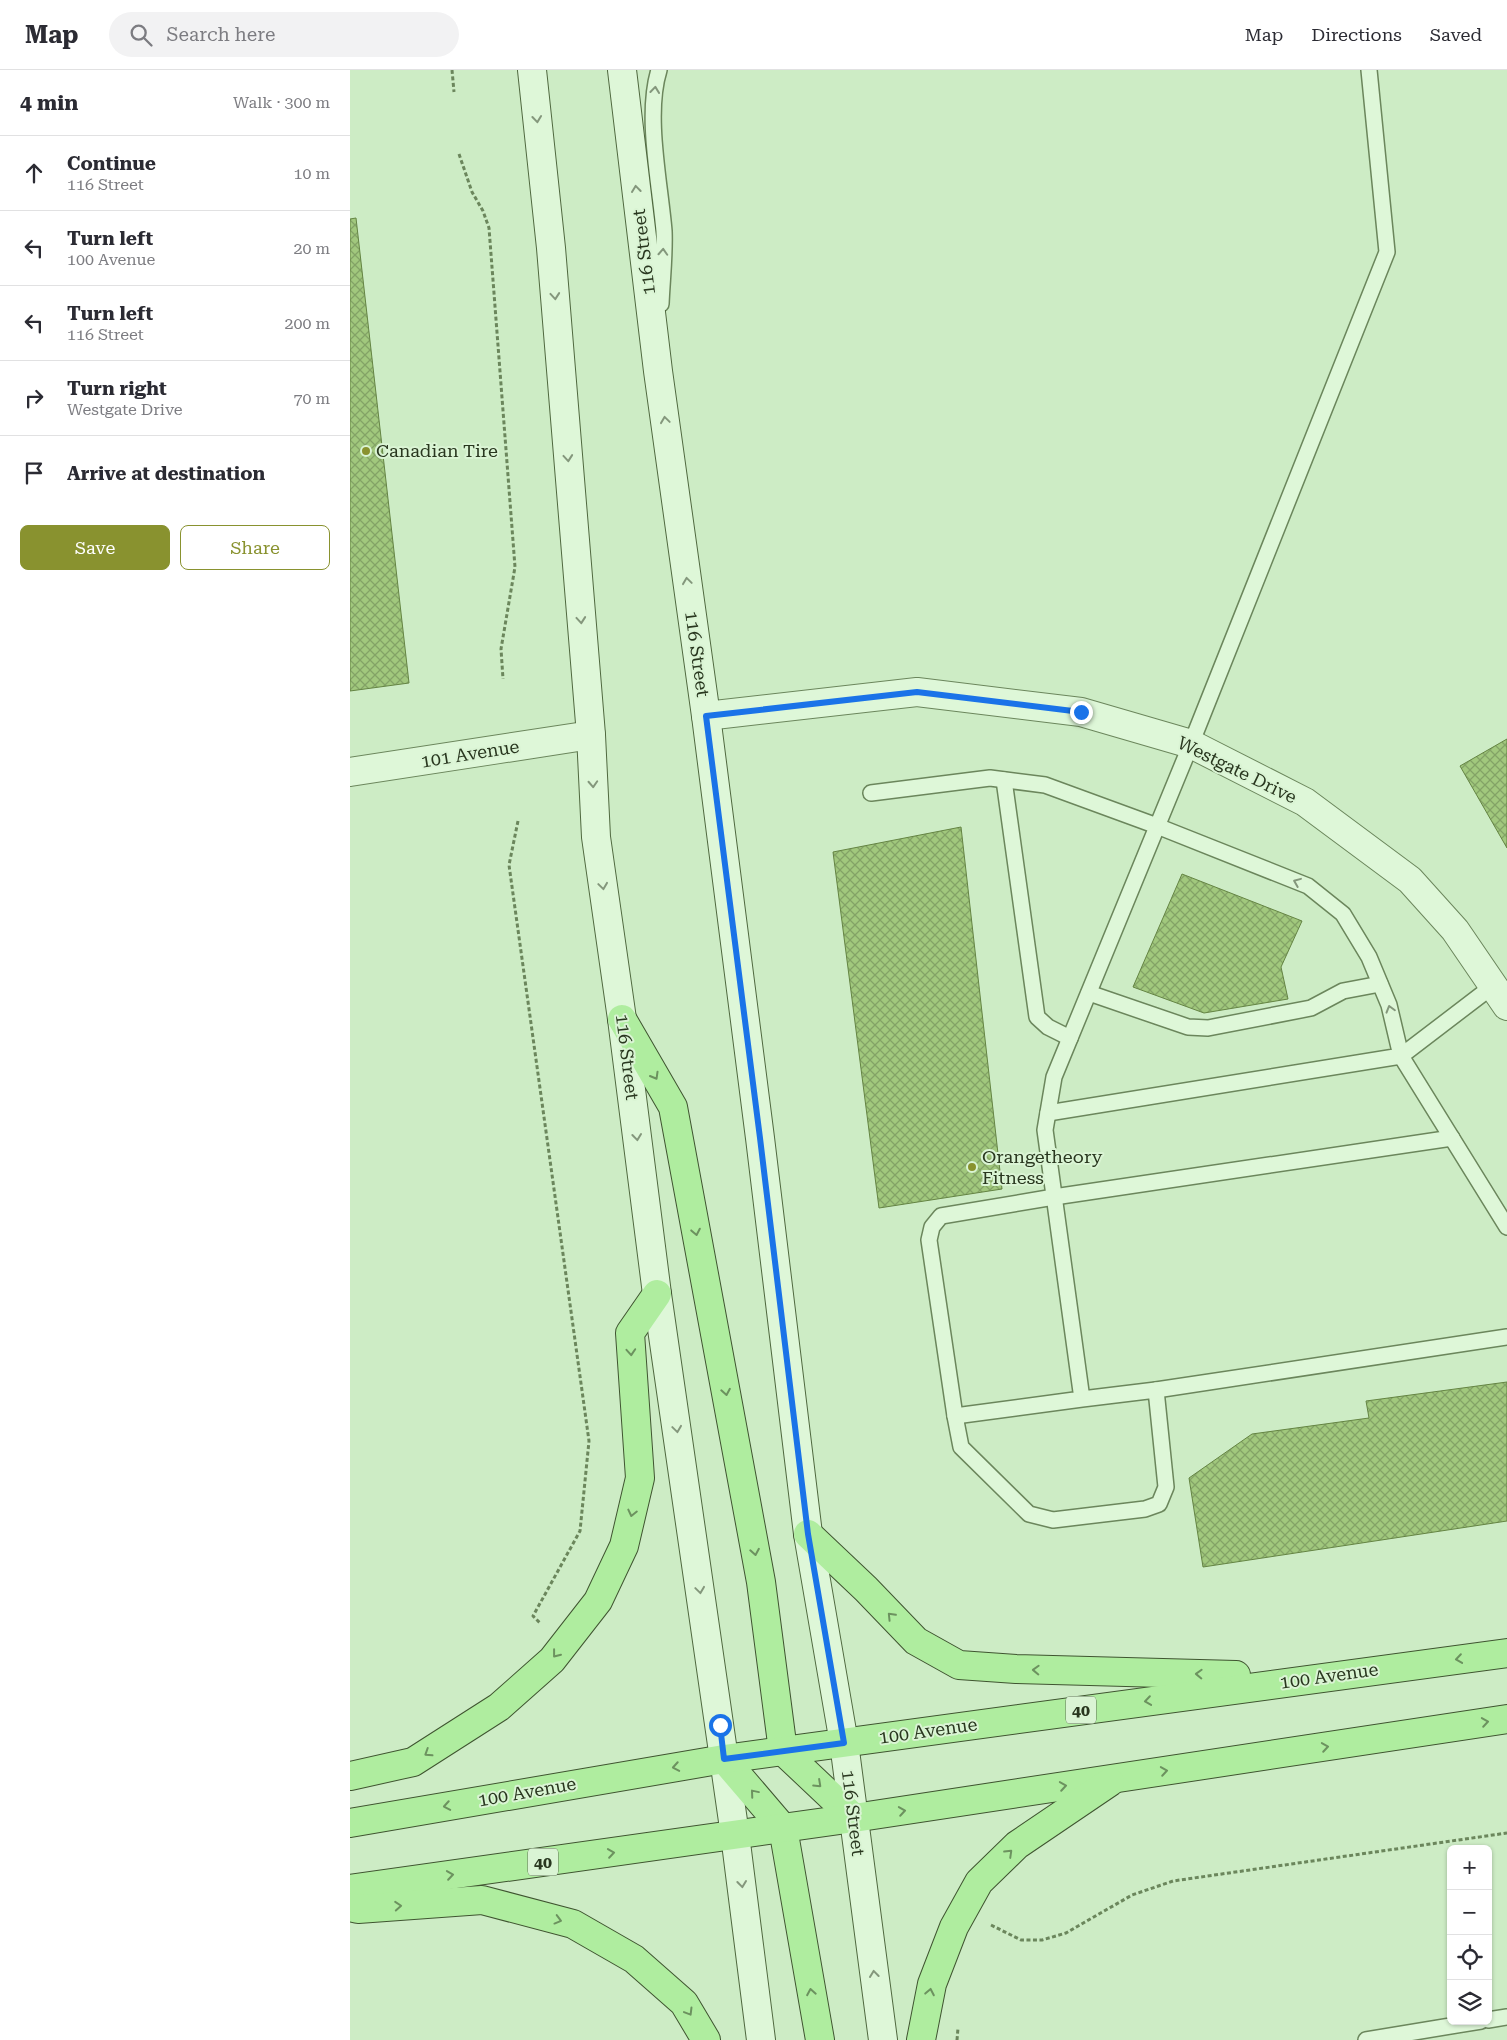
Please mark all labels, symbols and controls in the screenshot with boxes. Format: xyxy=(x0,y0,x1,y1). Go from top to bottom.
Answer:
search box xyxy=(109,12,459,57)
text: Map xyxy=(25,21,79,49)
icon: search xyxy=(127,21,155,49)
text: Search here xyxy=(167,23,275,46)
text: Map xyxy=(1245,24,1283,45)
text: Directions xyxy=(1311,24,1402,45)
text: Saved xyxy=(1430,24,1482,45)
one-way arrow xyxy=(649,86,660,94)
text: 4 min xyxy=(20,91,78,115)
text: Walk · 300 m xyxy=(233,93,330,112)
one-way arrow xyxy=(531,115,542,123)
text: Continue xyxy=(67,152,156,175)
icon: ahead xyxy=(20,159,48,187)
text: 10 m xyxy=(293,164,330,183)
text: 116 Street xyxy=(67,175,144,194)
one-way arrow xyxy=(631,185,642,193)
street label: 116 Street xyxy=(628,208,659,296)
text: Turn left xyxy=(67,227,153,250)
icon: left xyxy=(20,234,48,262)
text: 20 m xyxy=(293,239,330,258)
one-way arrow xyxy=(658,248,668,256)
text: 100 Avenue xyxy=(67,250,155,269)
one-way arrow xyxy=(549,292,560,300)
text: Turn left xyxy=(67,302,153,325)
icon: left xyxy=(20,309,48,337)
text: 200 m xyxy=(284,314,330,333)
text: 116 Street xyxy=(67,325,144,344)
text: Turn right xyxy=(67,377,167,400)
icon: right xyxy=(20,384,48,412)
text: 70 m xyxy=(293,389,330,408)
text: Westgate Drive xyxy=(67,400,183,419)
one-way arrow xyxy=(660,415,670,424)
place label: Canadian Tire xyxy=(376,440,498,461)
marker: Canadian Tire xyxy=(360,445,372,457)
one-way arrow xyxy=(562,454,573,462)
icon: arrive xyxy=(20,459,48,487)
text: Arrive at destination xyxy=(67,462,265,485)
button: Save xyxy=(20,525,170,570)
button: Share xyxy=(180,525,330,570)
one-way arrow xyxy=(682,576,693,584)
street label: 116 Street xyxy=(681,610,714,698)
one-way arrow xyxy=(576,616,587,624)
route end xyxy=(1070,701,1093,724)
street label: Westgate Drive xyxy=(1174,732,1300,808)
street label: 101 Avenue xyxy=(419,735,521,772)
one-way arrow xyxy=(588,780,598,788)
one-way arrow xyxy=(1293,877,1302,888)
one-way arrow xyxy=(597,881,607,890)
one-way arrow xyxy=(1385,1005,1395,1014)
street label: 116 Street xyxy=(612,1013,643,1101)
one-way arrow xyxy=(649,1071,659,1080)
one-way arrow xyxy=(632,1132,642,1141)
place label: Orangetheory Fitness xyxy=(982,1146,1103,1188)
marker: Orangetheory Fitness xyxy=(966,1161,978,1173)
one-way arrow xyxy=(691,1228,701,1236)
one-way arrow xyxy=(626,1348,637,1356)
one-way arrow xyxy=(721,1387,731,1396)
one-way arrow xyxy=(671,1425,682,1433)
one-way arrow xyxy=(627,1508,638,1517)
one-way arrow xyxy=(750,1547,760,1556)
one-way arrow xyxy=(694,1586,705,1594)
one-way arrow xyxy=(888,1612,897,1621)
one-way arrow xyxy=(554,1648,562,1657)
one-way arrow xyxy=(1454,1653,1462,1664)
street label: 100 Avenue xyxy=(1278,1658,1380,1693)
one-way arrow xyxy=(1032,1665,1040,1675)
one-way arrow xyxy=(1195,1669,1203,1680)
one-way arrow xyxy=(1144,1695,1152,1706)
road number: 40 xyxy=(1066,1696,1096,1724)
street label: 100 Avenue xyxy=(877,1713,979,1748)
route start xyxy=(709,1714,732,1737)
one-way arrow xyxy=(1481,1718,1490,1728)
one-way arrow xyxy=(1320,1742,1329,1752)
one-way arrow xyxy=(424,1747,434,1756)
one-way arrow xyxy=(672,1761,680,1772)
one-way arrow xyxy=(1160,1766,1168,1777)
street label: 116 Street xyxy=(838,1769,869,1857)
street label: 100 Avenue xyxy=(476,1773,578,1810)
one-way arrow xyxy=(813,1778,822,1787)
one-way arrow xyxy=(1059,1782,1067,1792)
one-way arrow xyxy=(750,1790,759,1799)
one-way arrow xyxy=(443,1800,451,1811)
one-way arrow xyxy=(898,1806,907,1816)
map controls xyxy=(1447,1845,1492,2025)
button: + xyxy=(1447,1845,1492,1890)
road number: 40 xyxy=(528,1848,558,1875)
one-way arrow xyxy=(607,1848,616,1858)
one-way arrow xyxy=(1003,1850,1012,1859)
one-way arrow xyxy=(446,1871,455,1881)
one-way arrow xyxy=(736,1879,746,1888)
button: − xyxy=(1447,1890,1492,1935)
one-way arrow xyxy=(395,1901,403,1912)
one-way arrow xyxy=(554,1914,563,1925)
button: locate xyxy=(1447,1935,1492,1980)
one-way arrow xyxy=(869,1970,880,1978)
button: layers xyxy=(1447,1980,1492,2025)
one-way arrow xyxy=(807,1988,817,1996)
one-way arrow xyxy=(925,1988,935,1997)
one-way arrow xyxy=(683,2007,693,2016)

